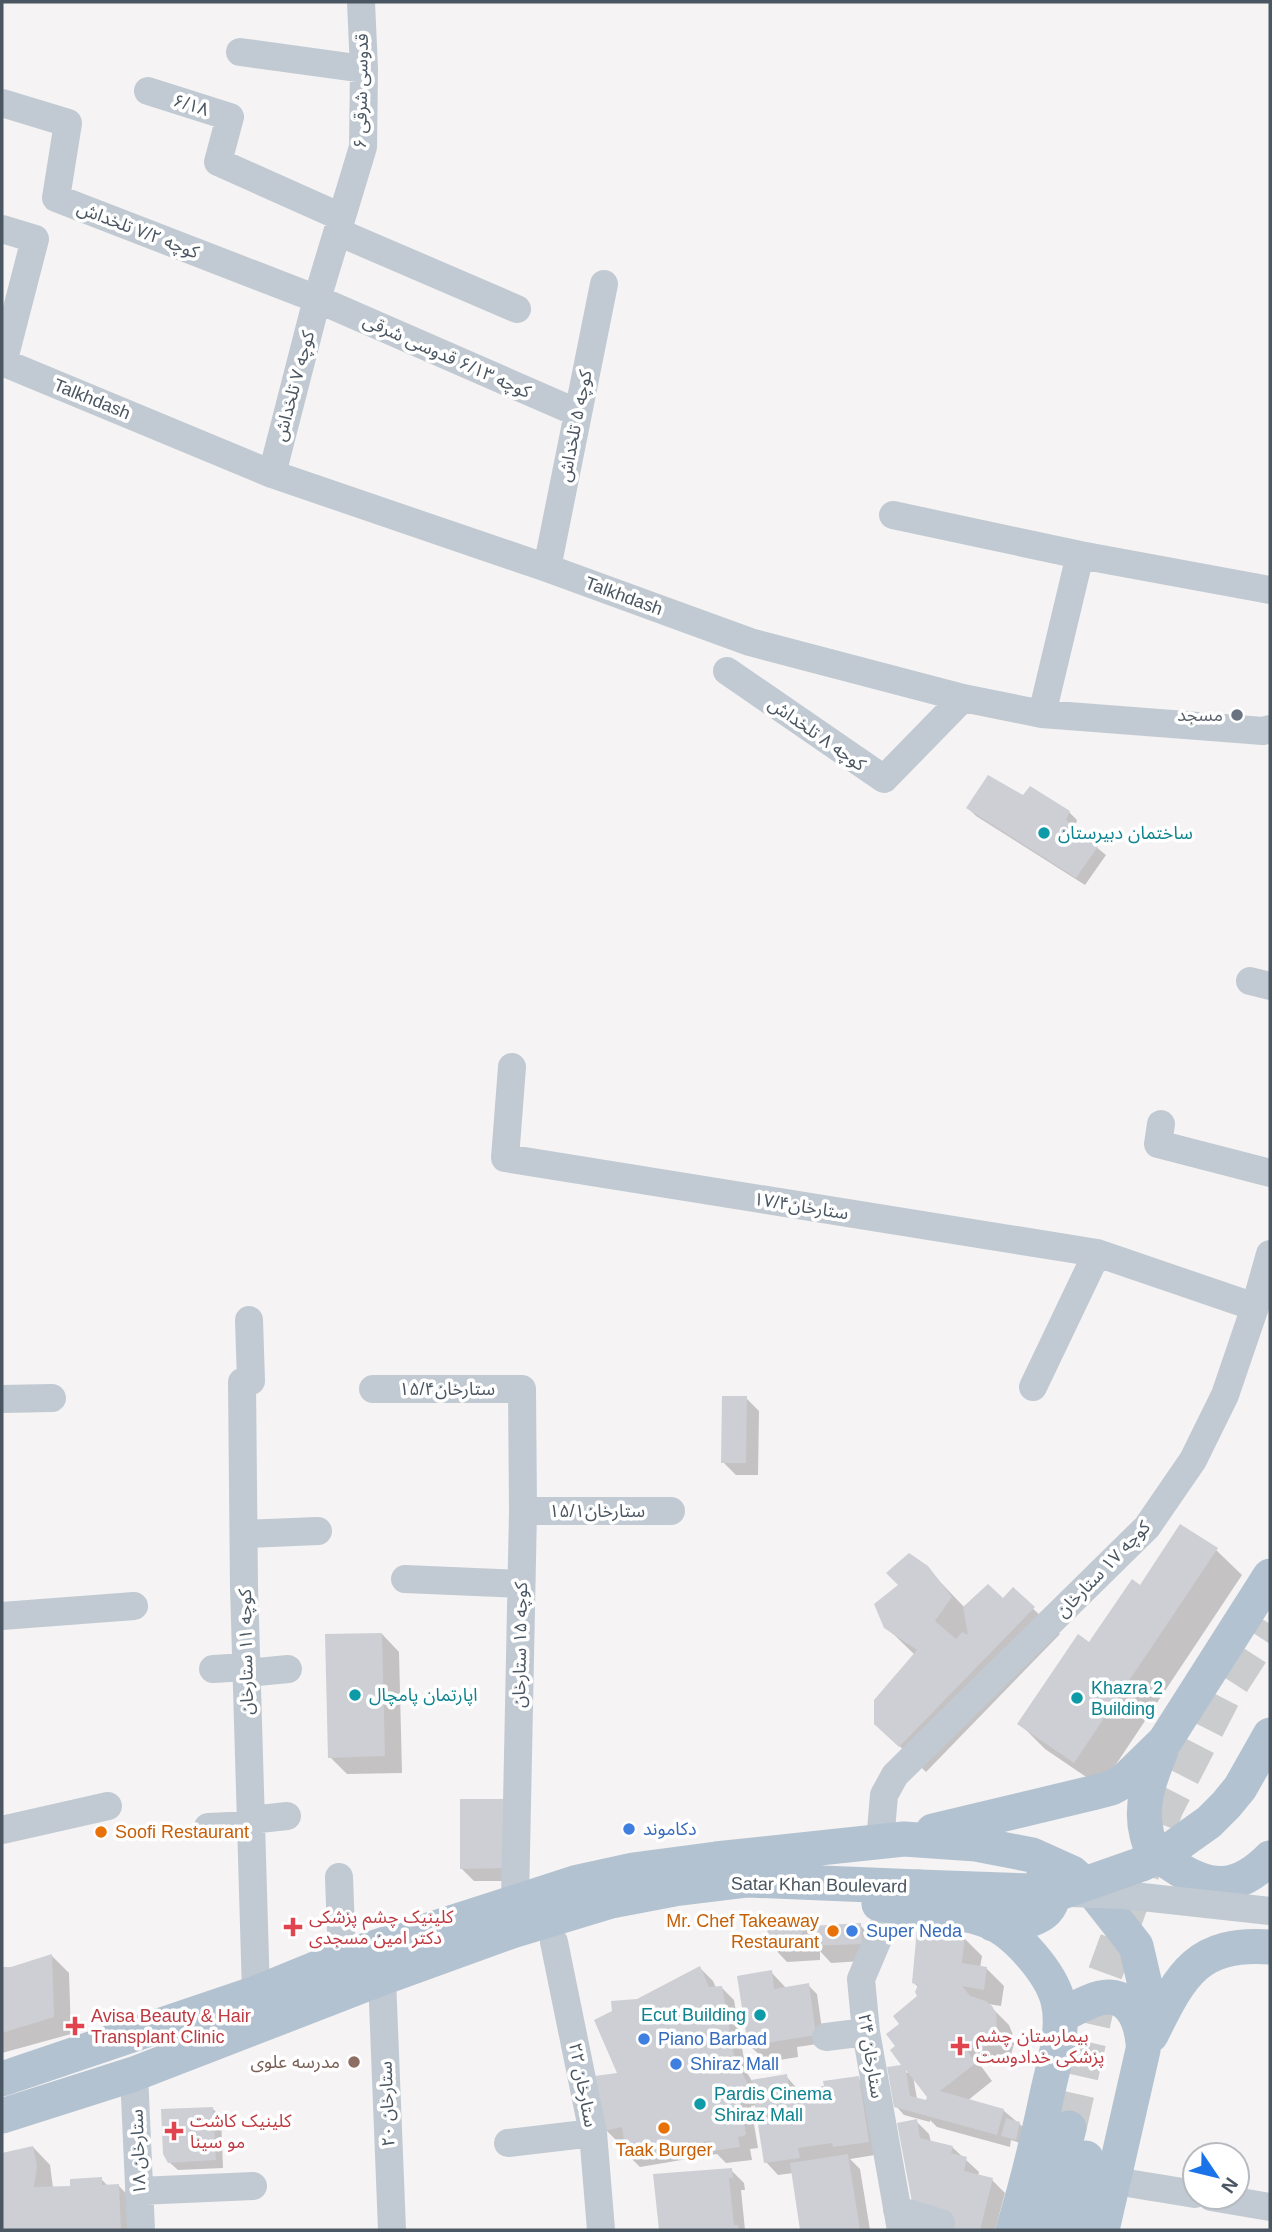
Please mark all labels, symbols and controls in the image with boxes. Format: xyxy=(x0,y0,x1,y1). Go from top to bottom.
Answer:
street label: قدوسی شرقی ۶ xyxy=(350,33,373,149)
street label: ۶/۱۸ xyxy=(171,90,211,120)
street label: کوچه ۷/۲ تلخداش xyxy=(74,198,202,264)
street label: کوچه ۶/۱۳ قدوسی شرقی xyxy=(360,310,534,403)
street label: کوچه ۷ تلخداش xyxy=(270,328,320,444)
street label: کوچه ۵ تلخداش xyxy=(554,368,597,484)
street label: Talkhdash xyxy=(51,375,133,423)
street label: Talkhdash xyxy=(582,573,666,619)
street label: کوچه ۸ تلخداش xyxy=(764,693,870,776)
place label: مسجد xyxy=(1177,705,1223,725)
marker: مسجد xyxy=(1229,707,1245,723)
place label: ساختمان دبیرستان xyxy=(1058,823,1193,844)
marker: ساختمان دبیرستان xyxy=(1036,825,1052,841)
street label: ستارخان۱۷/۴ xyxy=(752,1189,850,1224)
street label: ستارخان۱۵/۴ xyxy=(399,1379,495,1400)
street label: ستارخان۱۵/۱ xyxy=(549,1501,645,1522)
street label: کوچه ۱۷ ستارخان xyxy=(1052,1516,1155,1622)
street label: کوچه ۱۵ ستارخان xyxy=(509,1581,532,1708)
street label: کوچه ۱۱ ستارخان xyxy=(235,1588,258,1715)
place label: Khazra 2 Building xyxy=(1091,1678,1163,1719)
place label: اپارتمان پامچال xyxy=(369,1685,478,1706)
marker: اپارتمان پامچال xyxy=(347,1687,363,1703)
marker: Khazra 2 Building xyxy=(1069,1690,1085,1706)
place label: دکاموند xyxy=(643,1819,697,1840)
marker: دکاموند xyxy=(621,1821,637,1837)
place label: Soofi Restaurant xyxy=(115,1822,249,1842)
marker: Soofi Restaurant xyxy=(93,1824,109,1840)
street label: Satar Khan Boulevard xyxy=(731,1873,907,1897)
place label: کلینیک چشم پزشکی دکتر امین مسجدی xyxy=(309,1907,454,1949)
place label: Mr. Chef Takeaway Restaurant xyxy=(666,1911,819,1952)
marker: کلینیک چشم پزشکی دکتر امین مسجدی xyxy=(283,1917,303,1937)
place label: Super Neda xyxy=(866,1921,963,1941)
marker: Mr. Chef Takeaway Restaurant xyxy=(825,1923,841,1939)
marker: Super Neda xyxy=(844,1923,860,1939)
place label: Ecut Building xyxy=(641,2005,746,2025)
place label: Avisa Beauty & Hair Transplant Clinic xyxy=(91,2006,251,2047)
marker: Ecut Building xyxy=(752,2007,768,2023)
street label: ۲۴ ستارخان xyxy=(853,2012,888,2100)
marker: Avisa Beauty & Hair Transplant Clinic xyxy=(65,2016,85,2036)
place label: بیمارستان چشم پزشکی خدادوست xyxy=(976,2026,1104,2068)
place label: Piano Barbad xyxy=(658,2029,767,2049)
marker: Piano Barbad xyxy=(636,2031,652,2047)
marker: بیمارستان چشم پزشکی خدادوست xyxy=(950,2036,970,2056)
street label: ۲۲ ستارخان xyxy=(564,2041,601,2129)
place label: مدرسه علوی xyxy=(250,2052,340,2073)
marker: مدرسه علوی xyxy=(346,2054,362,2070)
place label: Shiraz Mall xyxy=(690,2054,779,2074)
marker: Shiraz Mall xyxy=(668,2056,684,2072)
street label: ۲۰ ستارخان xyxy=(376,2061,399,2147)
place label: Pardis Cinema Shiraz Mall xyxy=(714,2084,833,2125)
marker: Pardis Cinema Shiraz Mall xyxy=(692,2096,708,2112)
street label: ۱۸ ستارخان xyxy=(127,2109,150,2195)
place label: کلینیک کاشت مو سینا xyxy=(190,2111,292,2153)
marker: Taak Burger xyxy=(656,2120,672,2136)
marker: کلینیک کاشت مو سینا xyxy=(164,2121,184,2141)
place label: Taak Burger xyxy=(615,2140,713,2160)
north arrow xyxy=(1181,2141,1251,2211)
text: N xyxy=(1217,2174,1242,2197)

